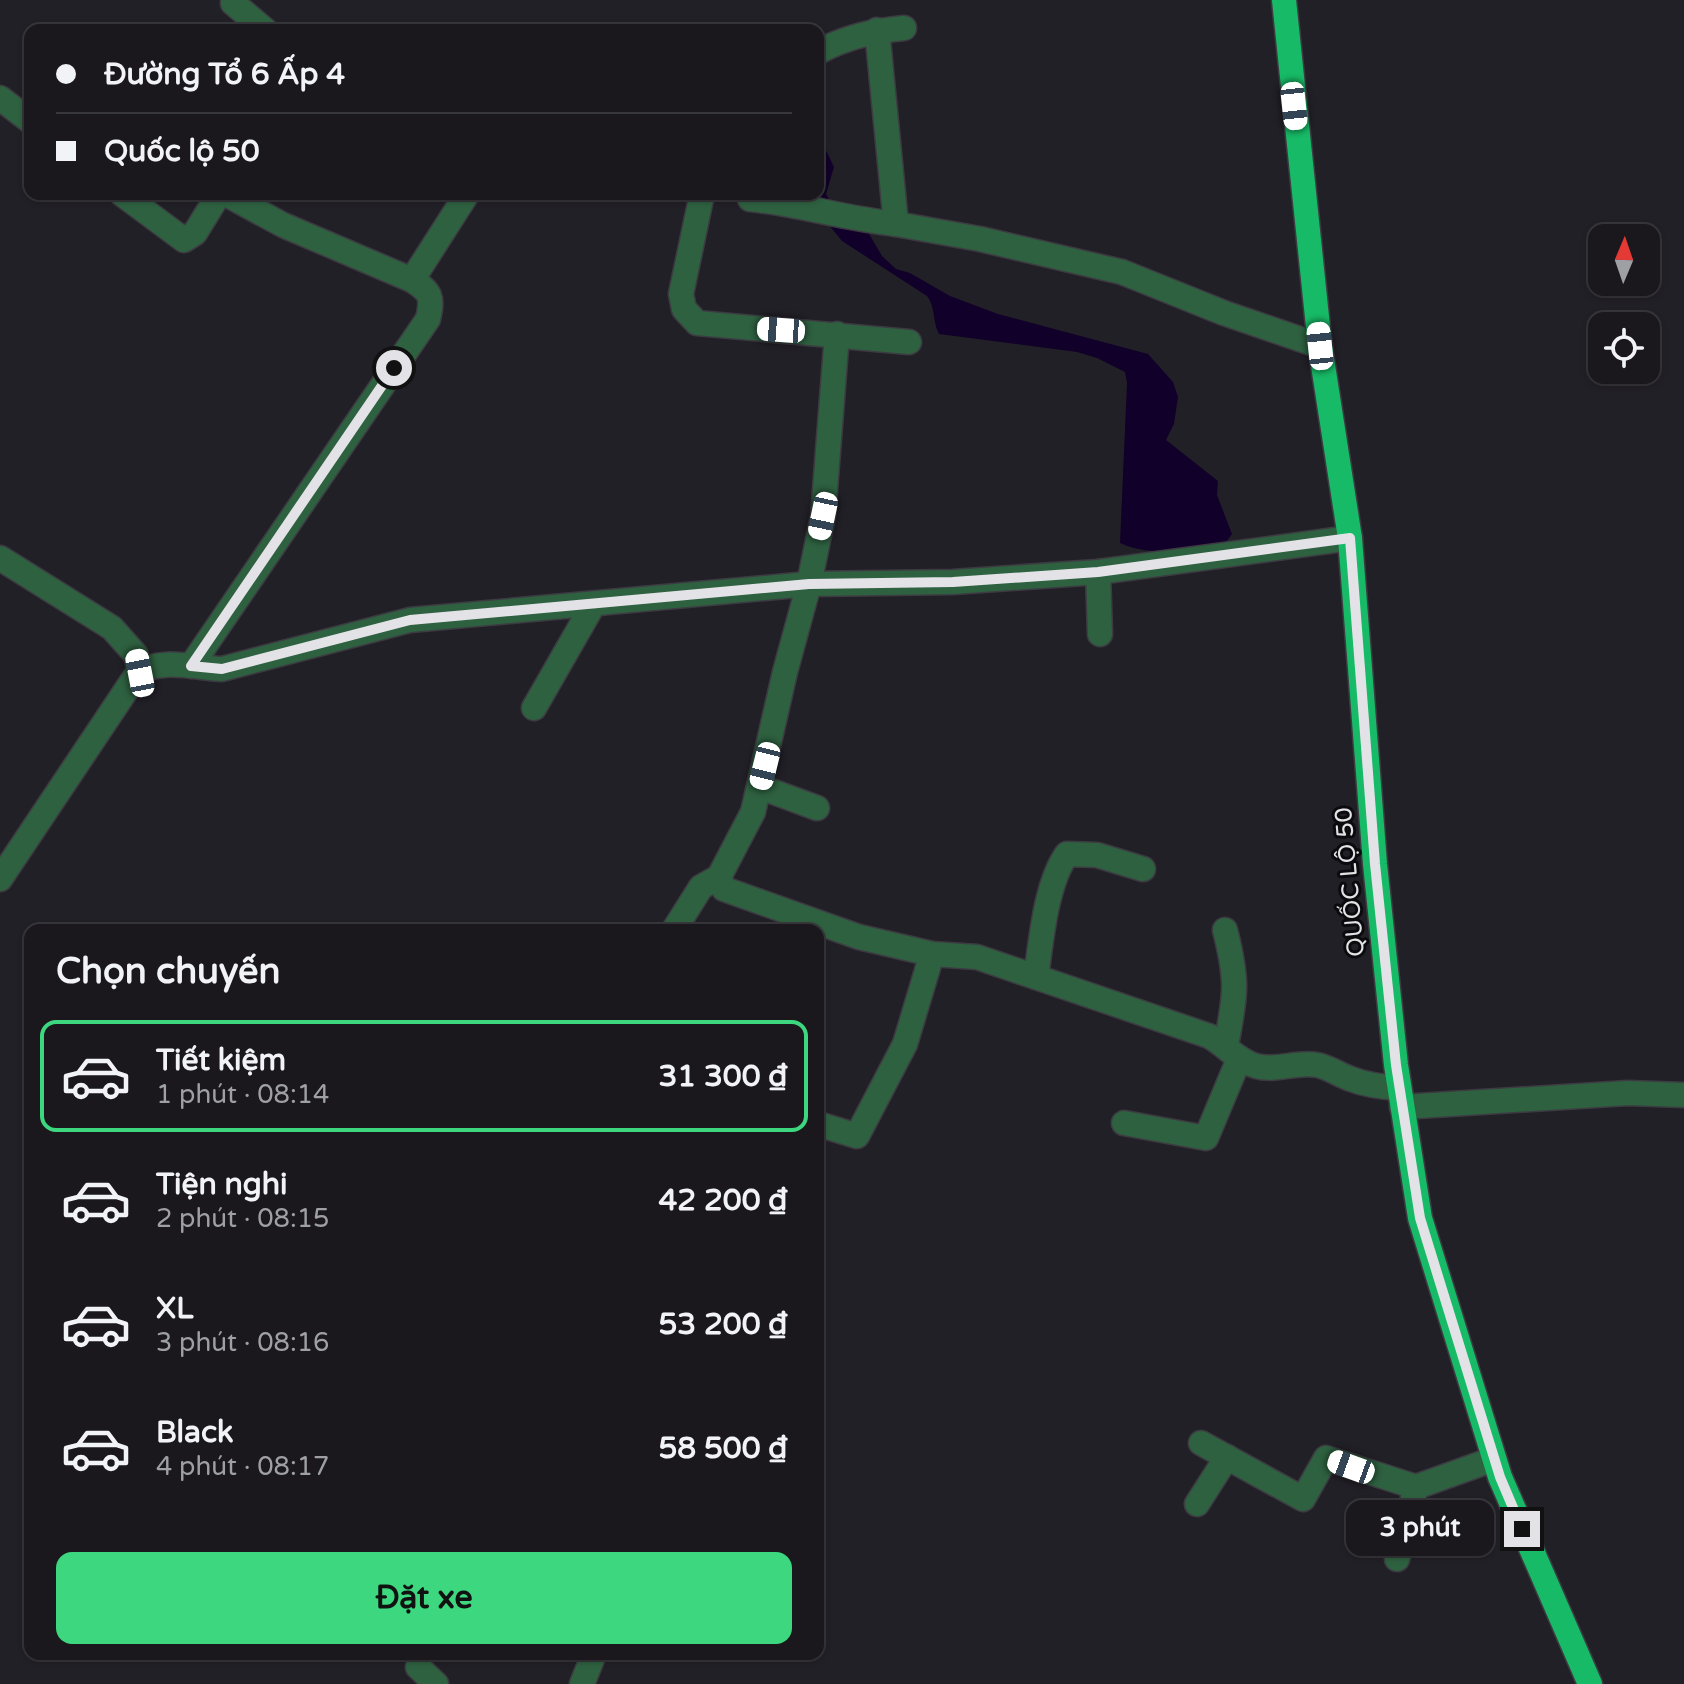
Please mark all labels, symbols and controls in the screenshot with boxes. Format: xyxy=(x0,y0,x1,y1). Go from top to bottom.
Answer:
text: Đường Tổ 6 Ấp 4 xyxy=(104,56,345,93)
car xyxy=(1280,81,1308,131)
text: Quốc lộ 50 xyxy=(104,133,260,170)
north arrow xyxy=(1588,224,1660,296)
map controls xyxy=(1588,224,1660,384)
button: locate xyxy=(1588,312,1660,384)
car xyxy=(756,316,806,344)
car xyxy=(1306,321,1334,371)
route start xyxy=(376,350,412,386)
car xyxy=(806,490,840,542)
car xyxy=(124,647,156,699)
car xyxy=(748,740,782,792)
street label: QUỐC LỘ 50 xyxy=(1326,806,1371,958)
text: Chọn chuyến xyxy=(56,950,280,993)
icon: car xyxy=(60,1040,132,1112)
text: Tiết kiệm xyxy=(156,1042,286,1079)
text: 31 300 ₫ xyxy=(658,1058,788,1095)
text: 1 phút · 08:14 xyxy=(156,1079,329,1110)
icon: car xyxy=(60,1164,132,1236)
text: Tiện nghi xyxy=(156,1166,287,1203)
text: 42 200 ₫ xyxy=(658,1182,788,1219)
text: 2 phút · 08:15 xyxy=(156,1203,329,1234)
icon: car xyxy=(60,1288,132,1360)
text: XL xyxy=(156,1290,193,1327)
text: 53 200 ₫ xyxy=(658,1306,788,1343)
text: 3 phút · 08:16 xyxy=(156,1327,329,1358)
icon: car xyxy=(60,1412,132,1484)
text: Black xyxy=(156,1414,233,1451)
text: 58 500 ₫ xyxy=(658,1430,788,1467)
car xyxy=(1324,1448,1378,1486)
text: 4 phút · 08:17 xyxy=(156,1451,329,1482)
callout: 3 phút xyxy=(1346,1501,1494,1557)
route end xyxy=(1504,1511,1540,1547)
text: 3 phút xyxy=(1380,1512,1461,1543)
button: Đặt xe xyxy=(56,1552,792,1644)

